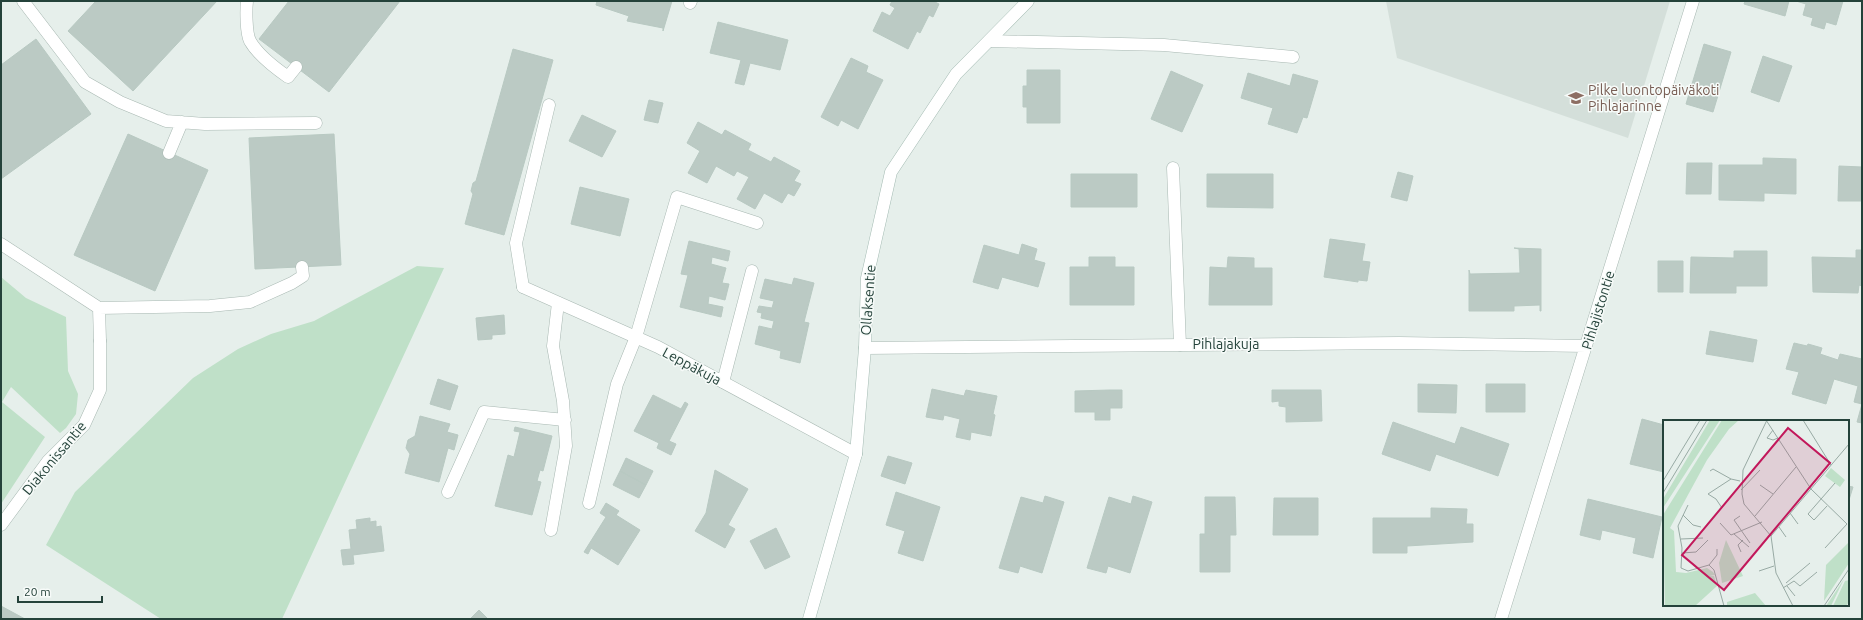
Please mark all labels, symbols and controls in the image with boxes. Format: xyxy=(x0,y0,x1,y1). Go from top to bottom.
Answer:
place label: Pilke luontopäiväkoti Pihlajarinne xyxy=(1588,82,1719,114)
school or university icon: Pilke luontopäiväkoti Pihlajarinne xyxy=(1567,89,1585,107)
street label: Ollaksentie xyxy=(858,264,878,336)
street label: Pihlajistontie xyxy=(1578,269,1618,351)
street label: Pihlajakuja xyxy=(1193,336,1259,352)
street label: Leppäkuja xyxy=(660,344,724,388)
street label: Diakonissantie xyxy=(19,418,89,498)
inset map xyxy=(1663,420,1849,606)
scale bar xyxy=(18,578,102,604)
text: 20 m xyxy=(24,585,51,598)

